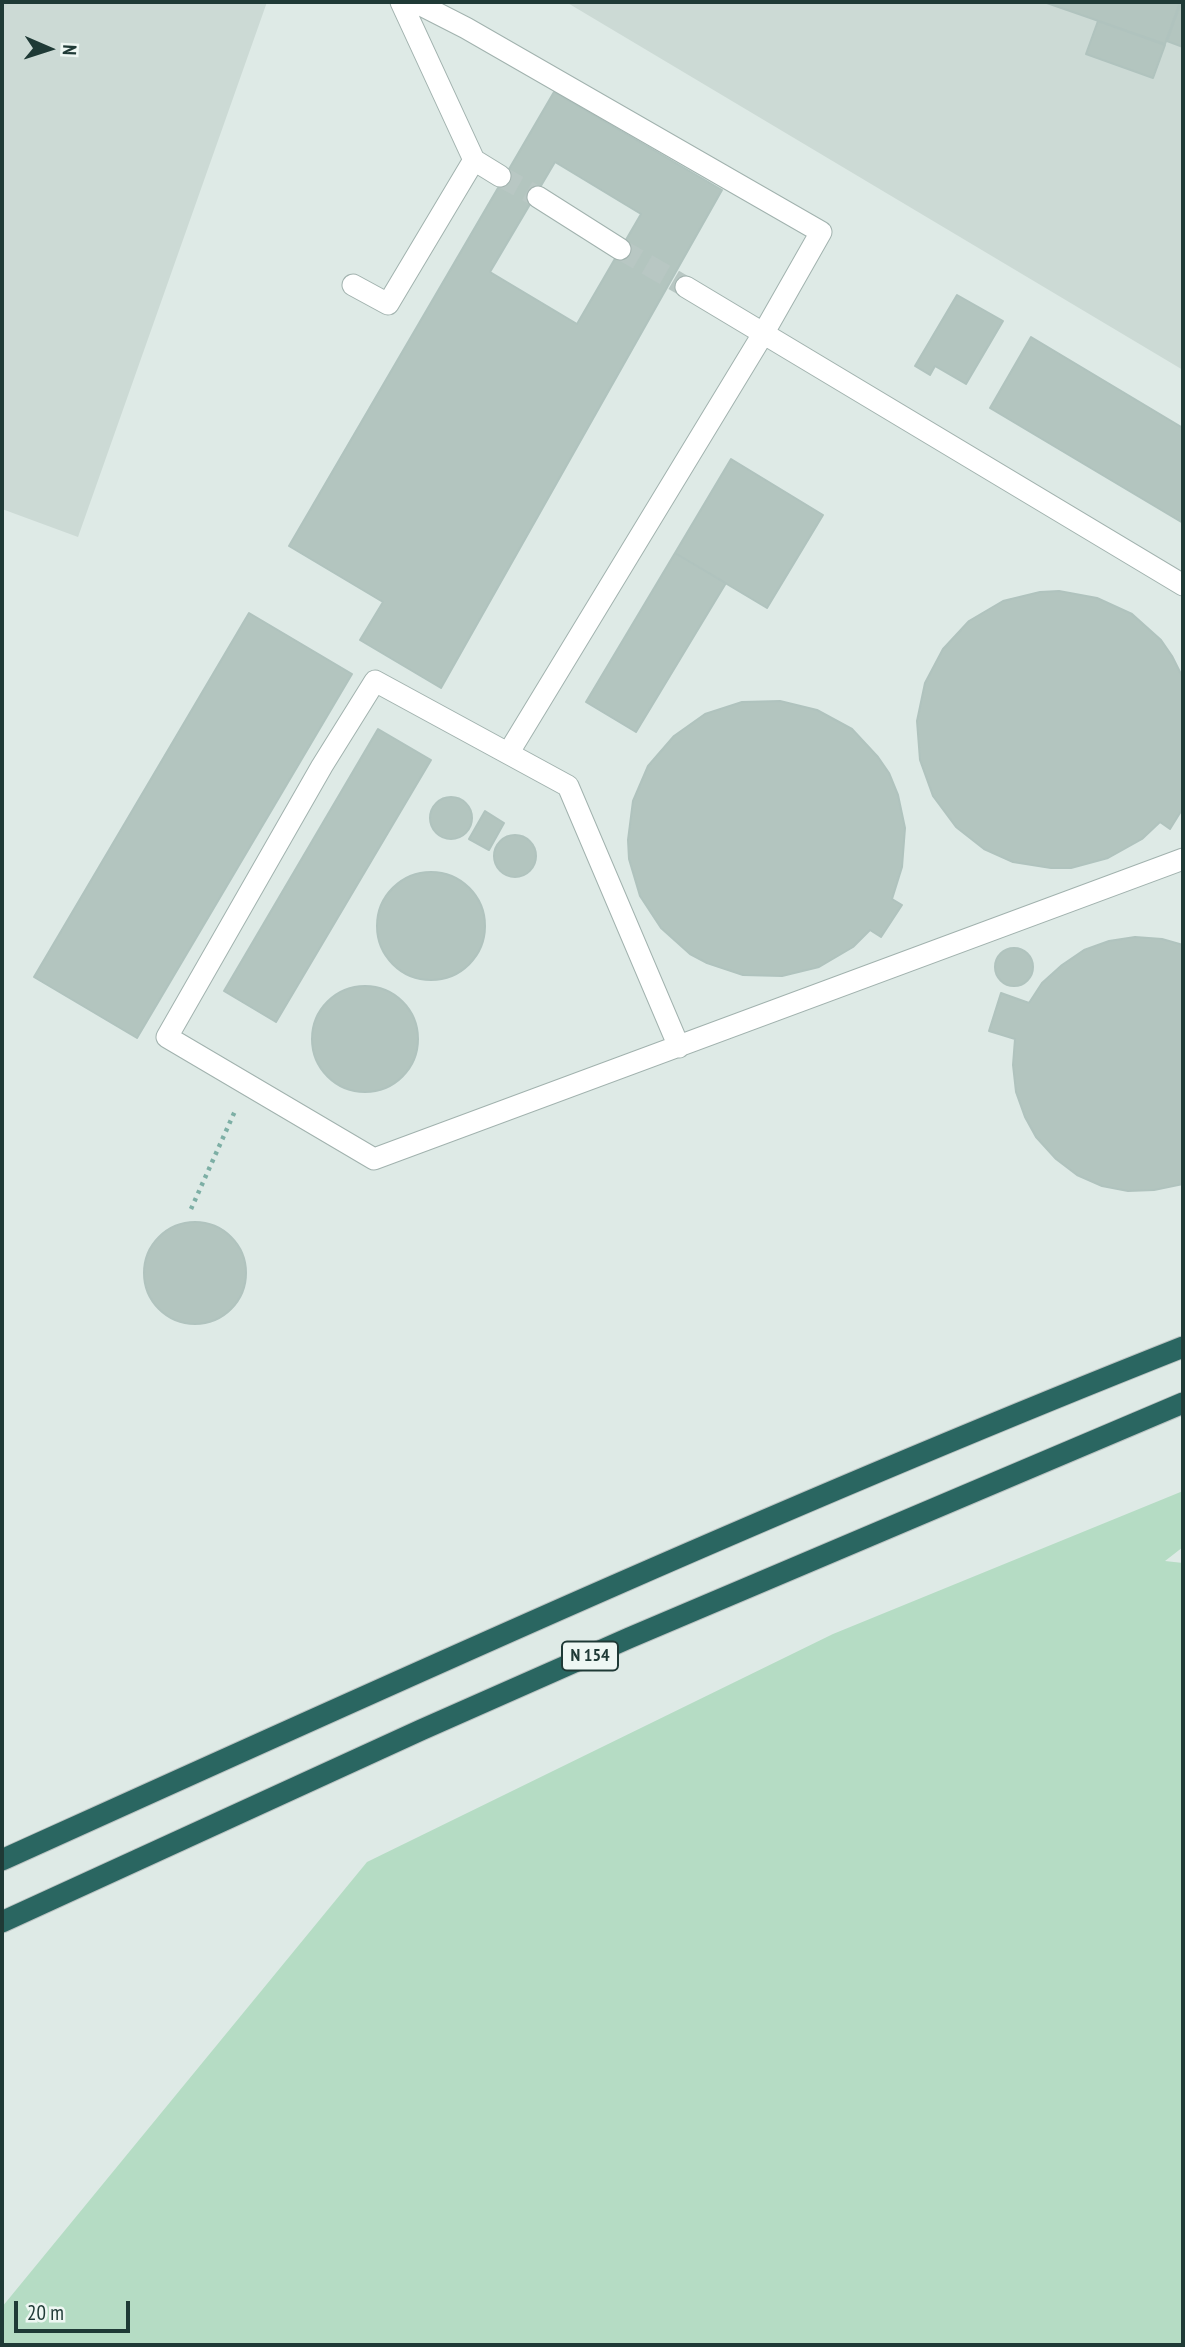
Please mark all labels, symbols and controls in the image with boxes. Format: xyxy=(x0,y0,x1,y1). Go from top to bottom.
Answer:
north arrow xyxy=(14,14,84,84)
text: N xyxy=(58,44,82,56)
road number: N 154 xyxy=(562,1642,618,1671)
scale bar xyxy=(18,2288,133,2332)
text: 20 m xyxy=(27,2299,64,2326)

